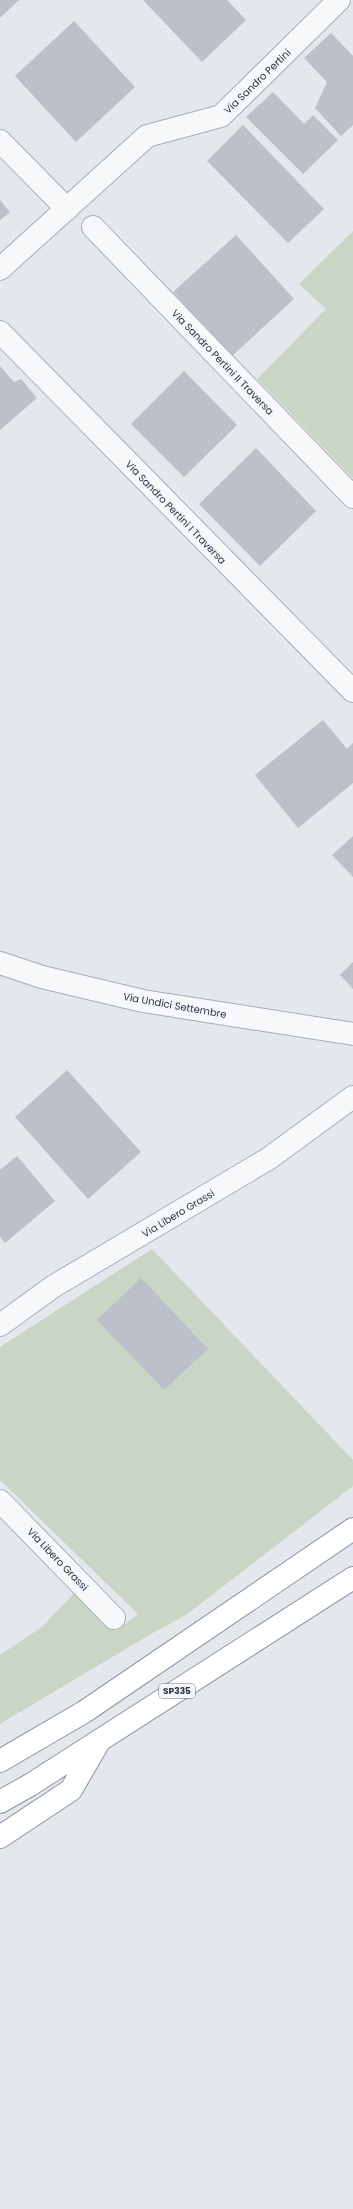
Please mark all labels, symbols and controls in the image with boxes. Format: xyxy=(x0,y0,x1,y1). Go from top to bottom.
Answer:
street label: Via Sandro Pertini xyxy=(221,45,294,117)
street label: Via Sandro Pertini II Traversa xyxy=(168,306,277,418)
street label: Via Sandro Pertini I Traversa xyxy=(122,457,229,568)
street label: Via Undici Settembre xyxy=(122,989,228,1022)
street label: Via Libero Grassi xyxy=(139,1186,217,1241)
street label: Via Libero Grassi xyxy=(24,1525,92,1594)
road number: SP335 xyxy=(159,1684,195,1698)

